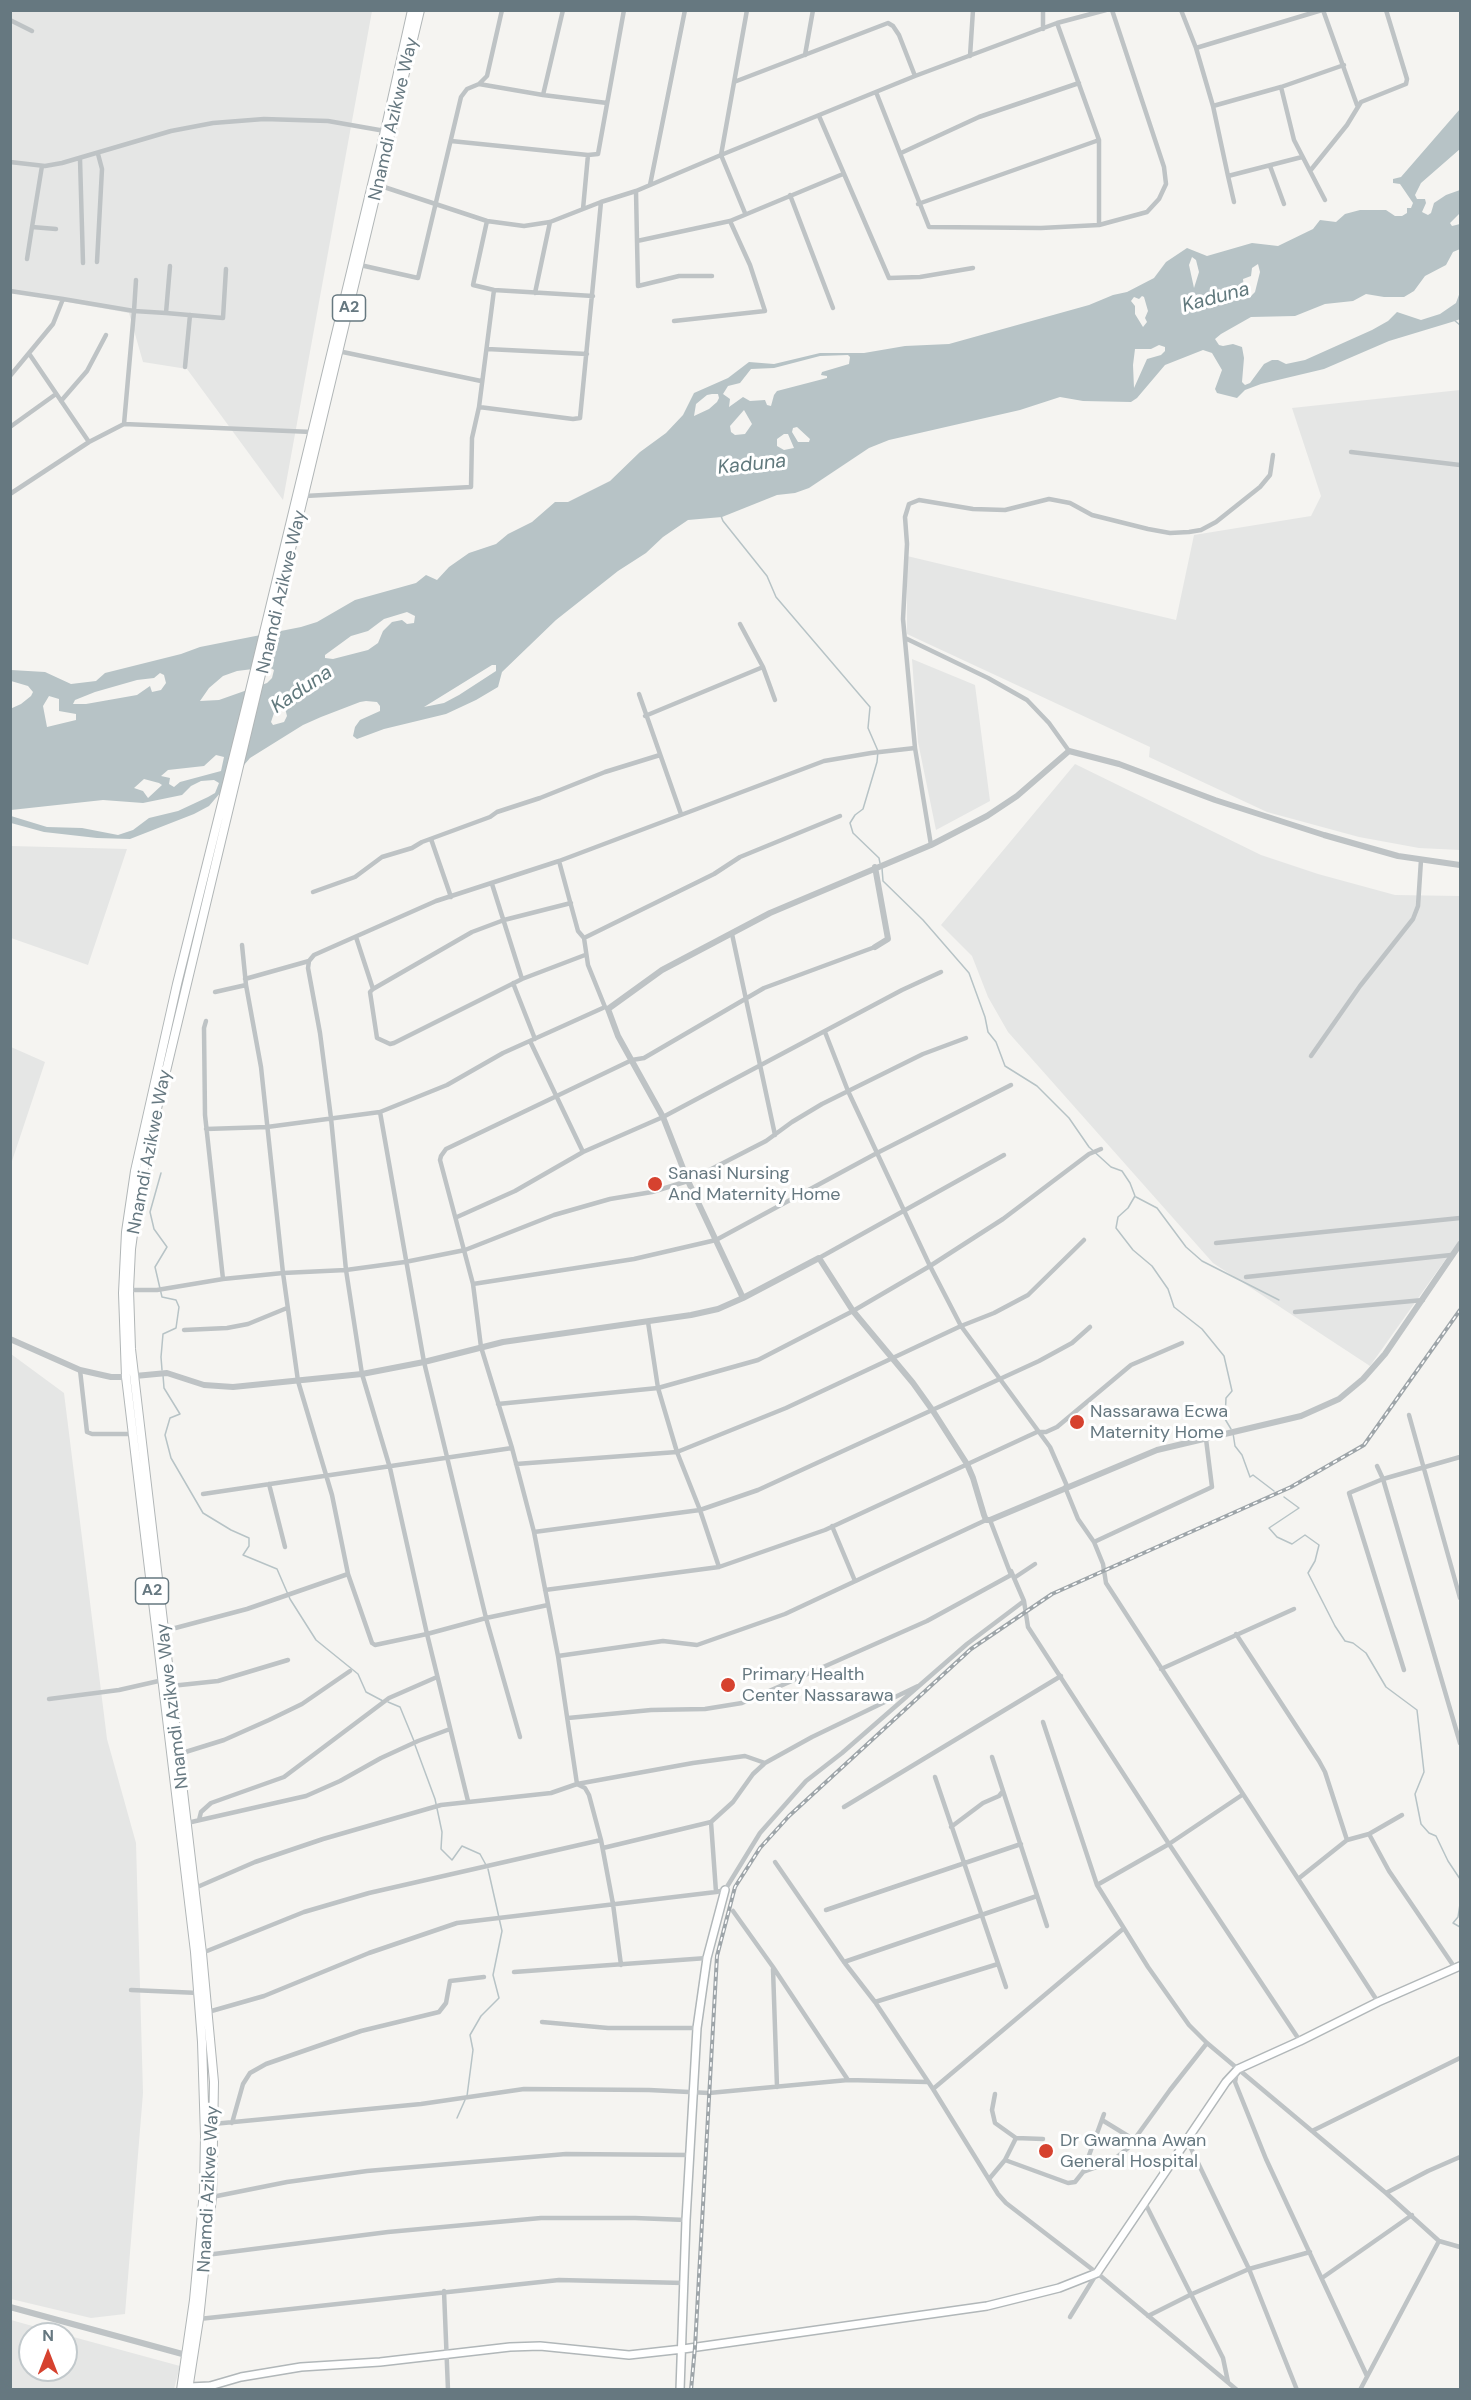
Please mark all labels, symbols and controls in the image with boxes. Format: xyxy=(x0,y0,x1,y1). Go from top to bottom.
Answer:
street label: Nnamdi Azikwe Way xyxy=(365,35,423,203)
water label: Kaduna xyxy=(1180,278,1252,318)
road number: A2 xyxy=(332,295,366,321)
water label: Kaduna xyxy=(717,449,787,481)
street label: Nnamdi Azikwe Way xyxy=(253,508,311,676)
water label: Kaduna xyxy=(267,661,337,719)
street label: Nnamdi Azikwe Way xyxy=(123,1068,177,1236)
place label: Sanasi Nursing And Maternity Home xyxy=(668,1163,840,1206)
marker: Sanasi Nursing And Maternity Home xyxy=(646,1175,664,1193)
place label: Nassarawa Ecwa Maternity Home xyxy=(1090,1401,1228,1444)
marker: Nassarawa Ecwa Maternity Home xyxy=(1068,1413,1086,1431)
road number: A2 xyxy=(136,1578,168,1604)
street label: Nnamdi Azikwe Way xyxy=(152,1622,194,1790)
place label: Primary Health Center Nassarawa xyxy=(742,1664,894,1706)
marker: Primary Health Center Nassarawa xyxy=(719,1676,737,1694)
street label: Nnamdi Azikwe Way xyxy=(194,2105,224,2273)
place label: Dr Gwamna Awan General Hospital xyxy=(1060,2130,1206,2172)
marker: Dr Gwamna Awan General Hospital xyxy=(1037,2142,1055,2160)
north arrow xyxy=(18,2322,78,2382)
text: N xyxy=(42,2325,54,2346)

